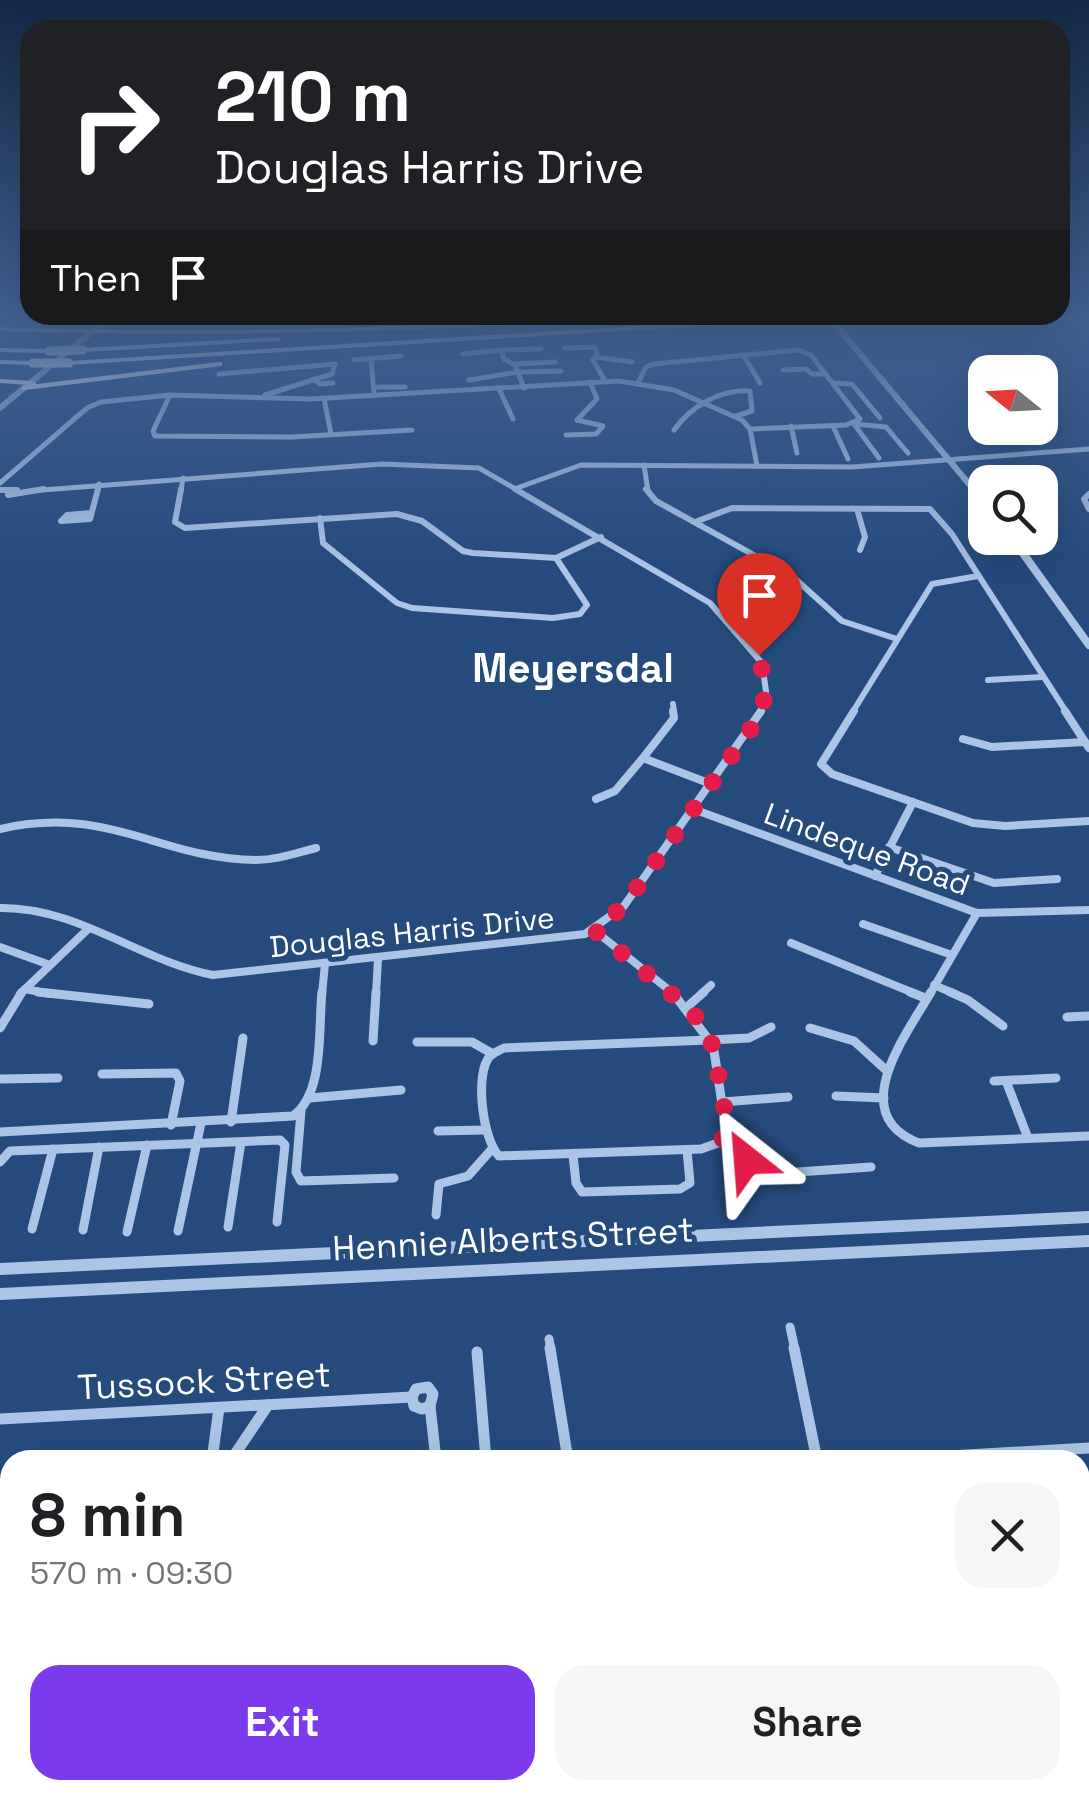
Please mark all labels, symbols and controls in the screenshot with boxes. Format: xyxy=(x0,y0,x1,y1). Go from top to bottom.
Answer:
text: 210 m xyxy=(215,52,411,141)
icon: right xyxy=(50,60,180,190)
text: Douglas Harris Drive xyxy=(215,139,645,196)
icon: arrive xyxy=(161,250,216,305)
text: Then xyxy=(50,254,141,302)
north arrow xyxy=(968,355,1058,445)
map controls xyxy=(968,355,1058,555)
button: search xyxy=(968,465,1058,555)
pin xyxy=(717,553,802,656)
icon: arrive xyxy=(732,568,787,623)
district label: Meyersdal xyxy=(472,643,674,694)
street label: Lindeque Road xyxy=(759,794,975,904)
street label: Douglas Harris Drive xyxy=(268,898,556,966)
position arrow xyxy=(695,1108,799,1212)
street label: Hennie Alberts Street xyxy=(331,1208,695,1270)
street label: Tussock Street xyxy=(76,1352,332,1410)
text: 8 min xyxy=(30,1477,185,1554)
button: close xyxy=(955,1483,1060,1588)
text: 570 m · 09:30 xyxy=(30,1553,233,1593)
button: Exit xyxy=(30,1665,535,1780)
button: Share xyxy=(555,1665,1060,1780)

